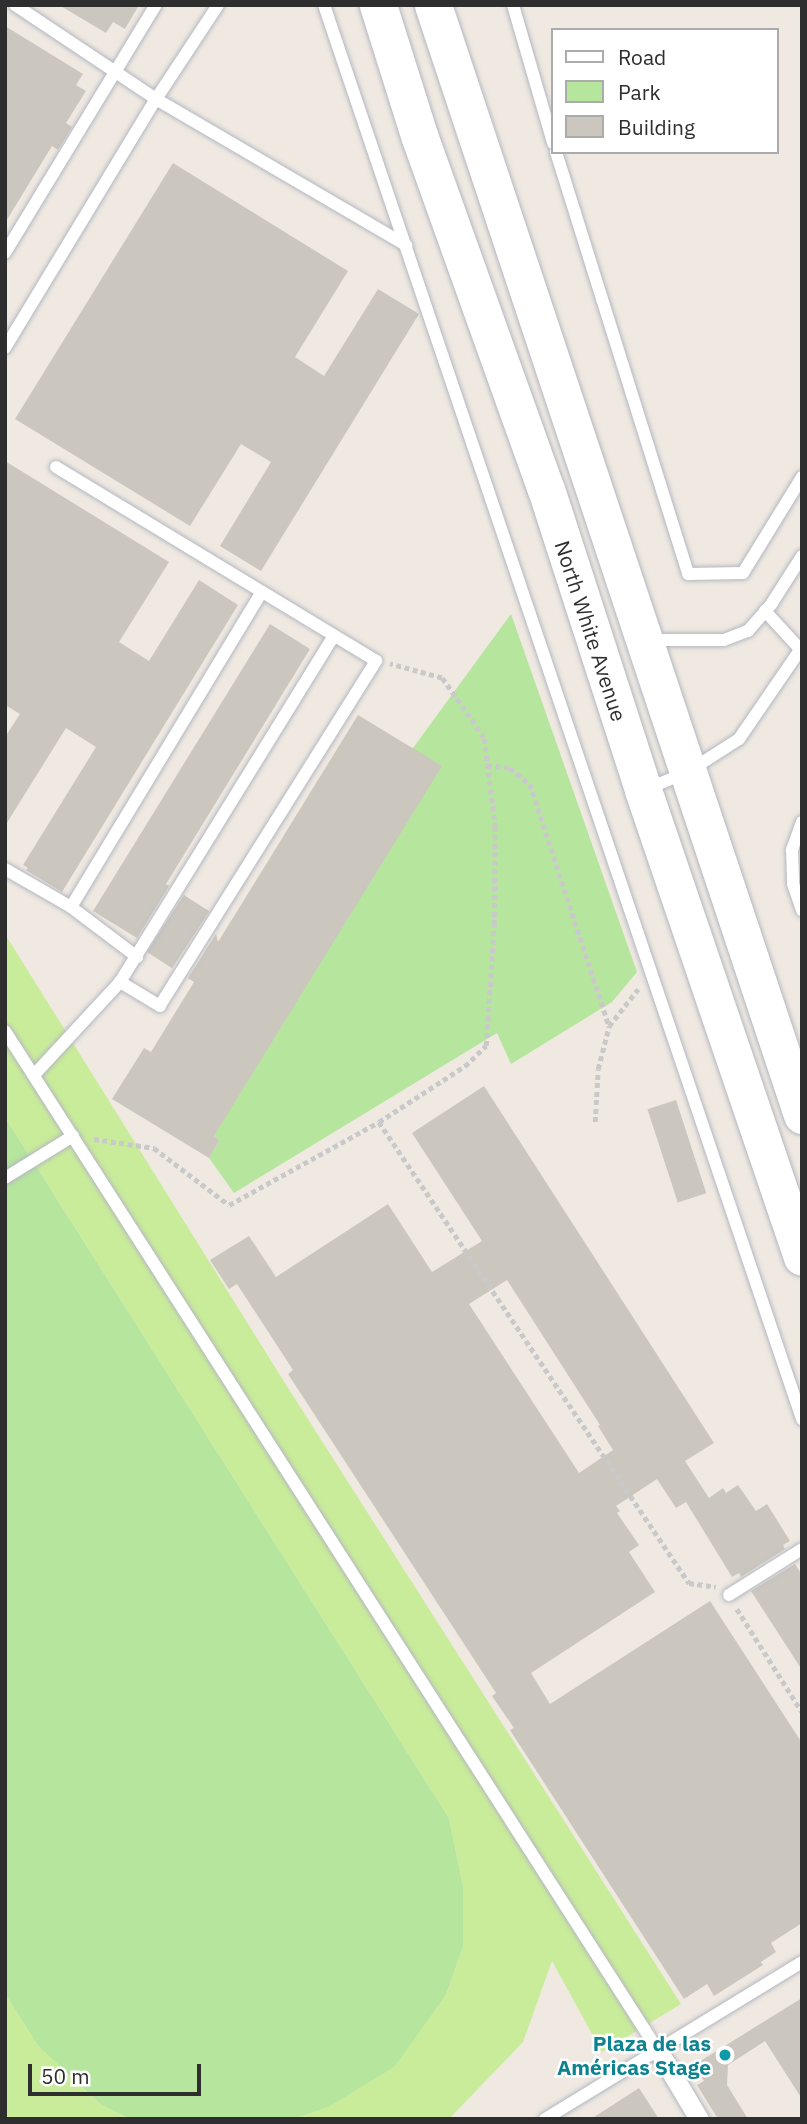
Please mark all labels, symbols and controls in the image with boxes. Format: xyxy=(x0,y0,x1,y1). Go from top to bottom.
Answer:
legend xyxy=(552,28,779,154)
text: Road xyxy=(618,43,666,71)
text: Park xyxy=(618,78,661,106)
text: Building xyxy=(618,113,695,141)
street label: North White Avenue xyxy=(550,538,632,724)
place label: Plaza de las Américas Stage xyxy=(557,2030,711,2080)
marker: Plaza de las Américas Stage xyxy=(717,2047,733,2063)
scale bar xyxy=(32,2050,205,2094)
text: 50 m xyxy=(41,2062,90,2090)

